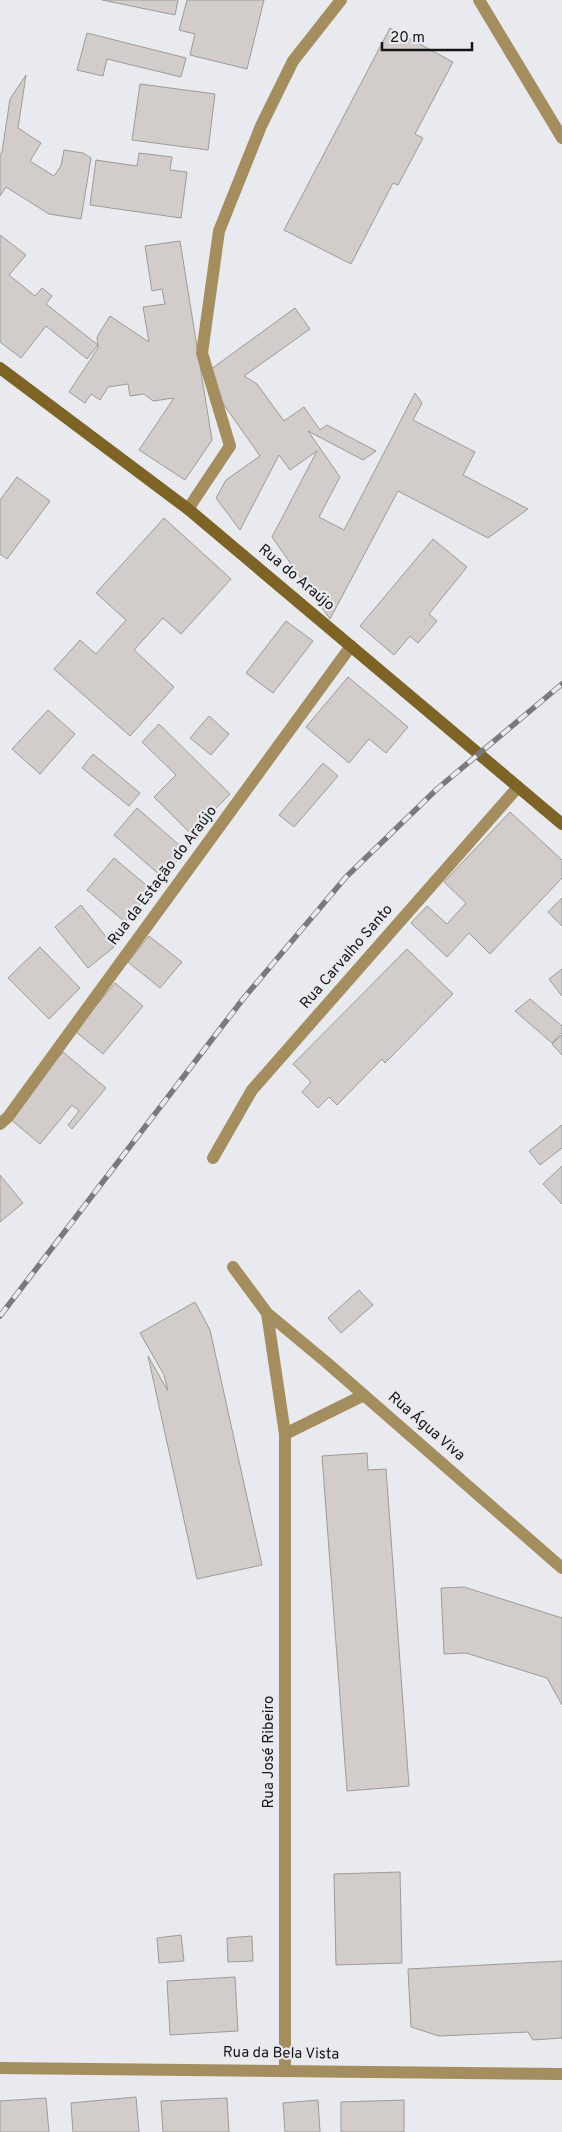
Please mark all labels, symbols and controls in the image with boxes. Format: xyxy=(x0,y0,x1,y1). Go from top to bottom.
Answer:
scale bar xyxy=(382,20,472,52)
text: 20 m xyxy=(390,29,425,48)
street label: Rua do Araújo xyxy=(254,541,338,615)
street label: Rua da Estação do Araújo xyxy=(104,802,222,950)
street label: Rua Carvalho Santo xyxy=(296,901,398,1013)
street label: Rua Água Viva xyxy=(384,1388,469,1466)
street label: Rua José Ribeiro xyxy=(260,1696,279,1808)
street label: Rua da Bela Vista xyxy=(223,2043,339,2065)

